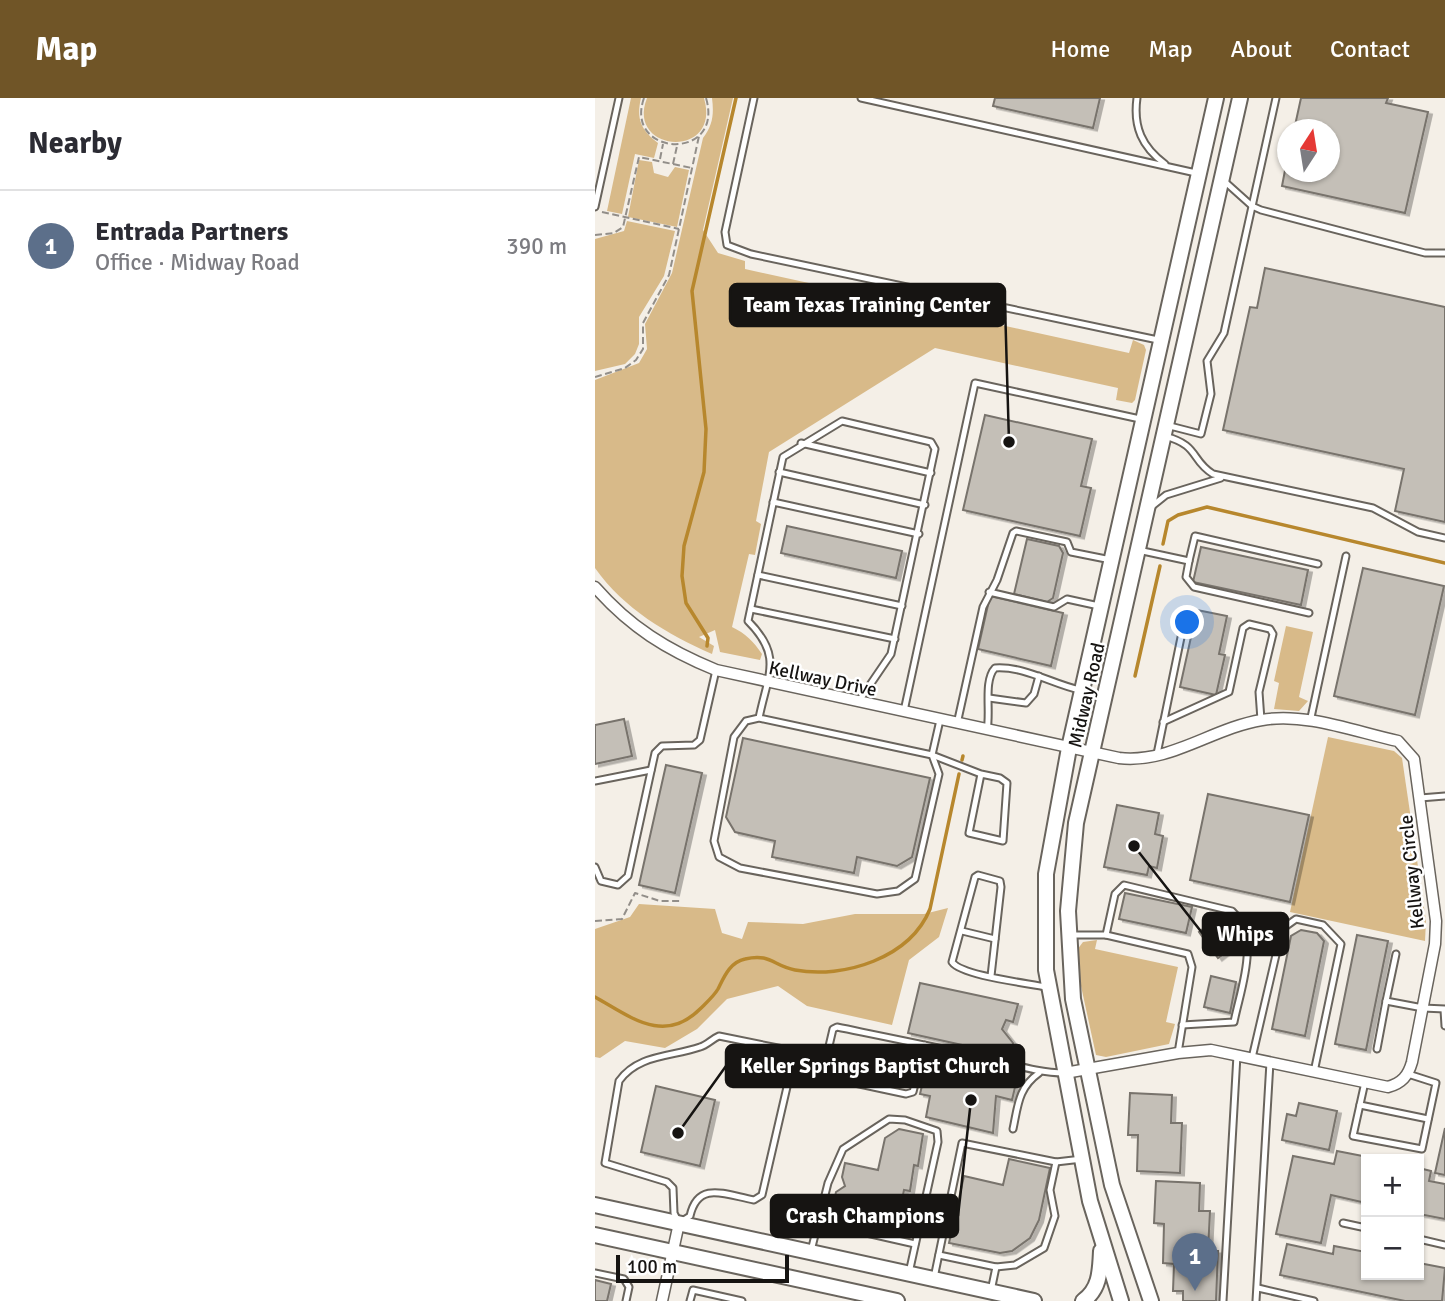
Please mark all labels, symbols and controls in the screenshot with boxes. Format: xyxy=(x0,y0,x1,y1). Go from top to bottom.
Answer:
text: Map xyxy=(35,29,97,70)
text: Home xyxy=(1050,34,1110,64)
text: Map xyxy=(1148,34,1193,64)
text: About xyxy=(1231,34,1292,64)
text: Contact xyxy=(1330,34,1410,64)
north arrow xyxy=(1277,119,1340,182)
text: Nearby xyxy=(28,125,122,162)
text: Entrada Partners xyxy=(95,216,288,248)
text: 1 xyxy=(45,232,57,261)
text: 390 m xyxy=(506,232,567,261)
text: Office · Midway Road xyxy=(95,248,300,277)
callout: Team Texas Training Center xyxy=(730,284,1005,326)
text: Team Texas Training Center xyxy=(744,292,991,318)
your location xyxy=(1170,605,1204,639)
street label: Midway Road xyxy=(1063,640,1111,750)
street label: Kellway Drive xyxy=(767,656,879,702)
street label: Kellway Circle xyxy=(1394,814,1430,930)
callout: Whips xyxy=(1203,913,1288,955)
text: Whips xyxy=(1216,921,1274,947)
callout: Keller Springs Baptist Church xyxy=(726,1045,1024,1087)
text: Keller Springs Baptist Church xyxy=(740,1053,1010,1079)
map controls xyxy=(1361,1154,1424,1280)
button: + xyxy=(1361,1154,1424,1217)
callout: Crash Champions xyxy=(771,1195,958,1237)
text: Crash Champions xyxy=(786,1203,944,1229)
button: − xyxy=(1361,1217,1424,1280)
pin: 1 xyxy=(1172,1233,1218,1291)
scale bar xyxy=(616,1252,789,1284)
text: 100 m xyxy=(627,1255,677,1279)

